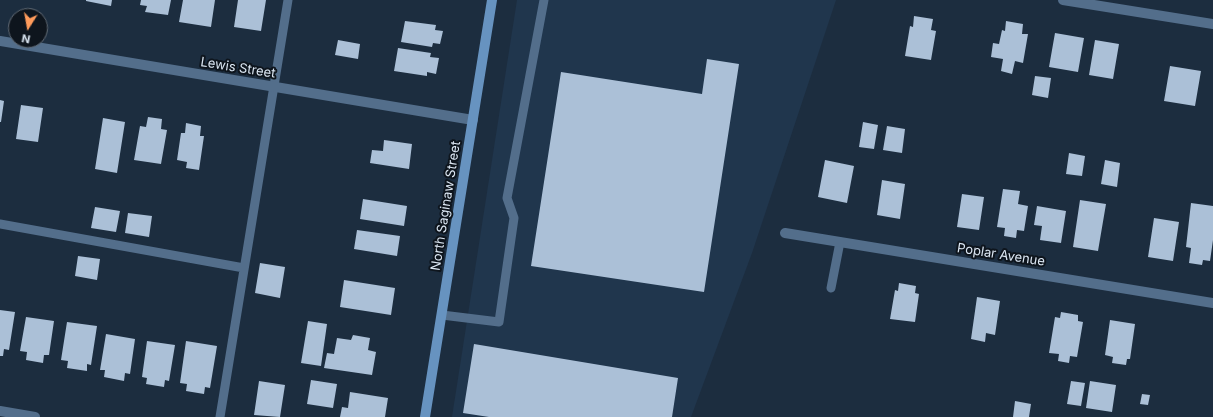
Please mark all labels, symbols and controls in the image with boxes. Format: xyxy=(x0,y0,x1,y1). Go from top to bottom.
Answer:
north arrow xyxy=(8,8,48,48)
text: N xyxy=(20,31,31,46)
street label: Lewis Street xyxy=(199,54,277,82)
street label: North Saginaw Street xyxy=(428,140,464,272)
street label: Poplar Avenue xyxy=(956,240,1046,270)

